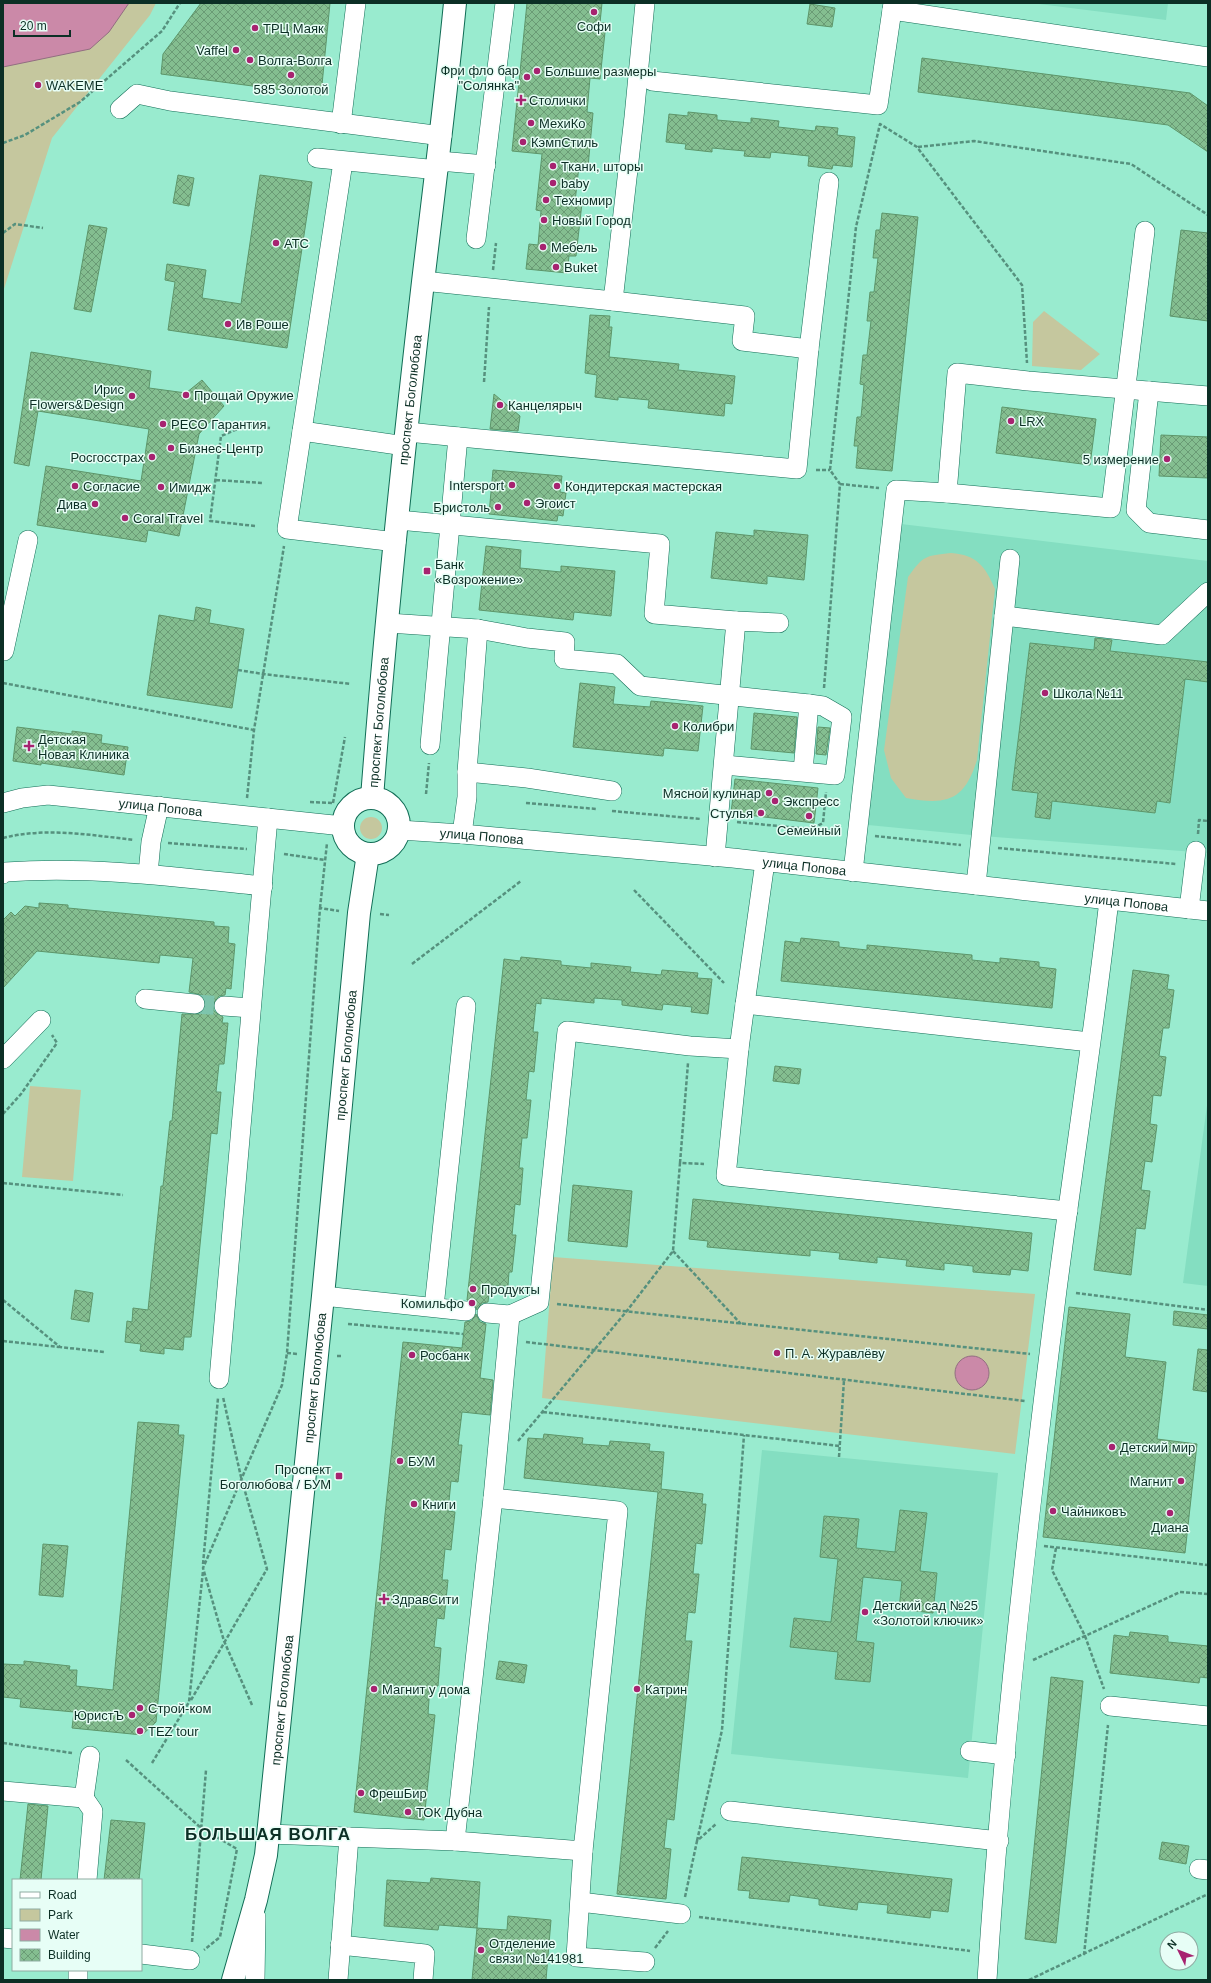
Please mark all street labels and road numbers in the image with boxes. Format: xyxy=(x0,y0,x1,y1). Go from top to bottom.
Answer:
street label: проспект Боголюбова xyxy=(395,333,424,466)
street label: проспект Боголюбова xyxy=(365,656,391,788)
street label: улица Попова xyxy=(118,795,204,819)
street label: улица Попова xyxy=(439,825,525,847)
street label: улица Попова xyxy=(762,854,848,878)
street label: улица Попова xyxy=(1084,890,1170,914)
street label: проспект Боголюбова xyxy=(332,989,359,1121)
street label: проспект Боголюбова xyxy=(301,1311,329,1444)
street label: проспект Боголюбова xyxy=(268,1633,296,1766)

